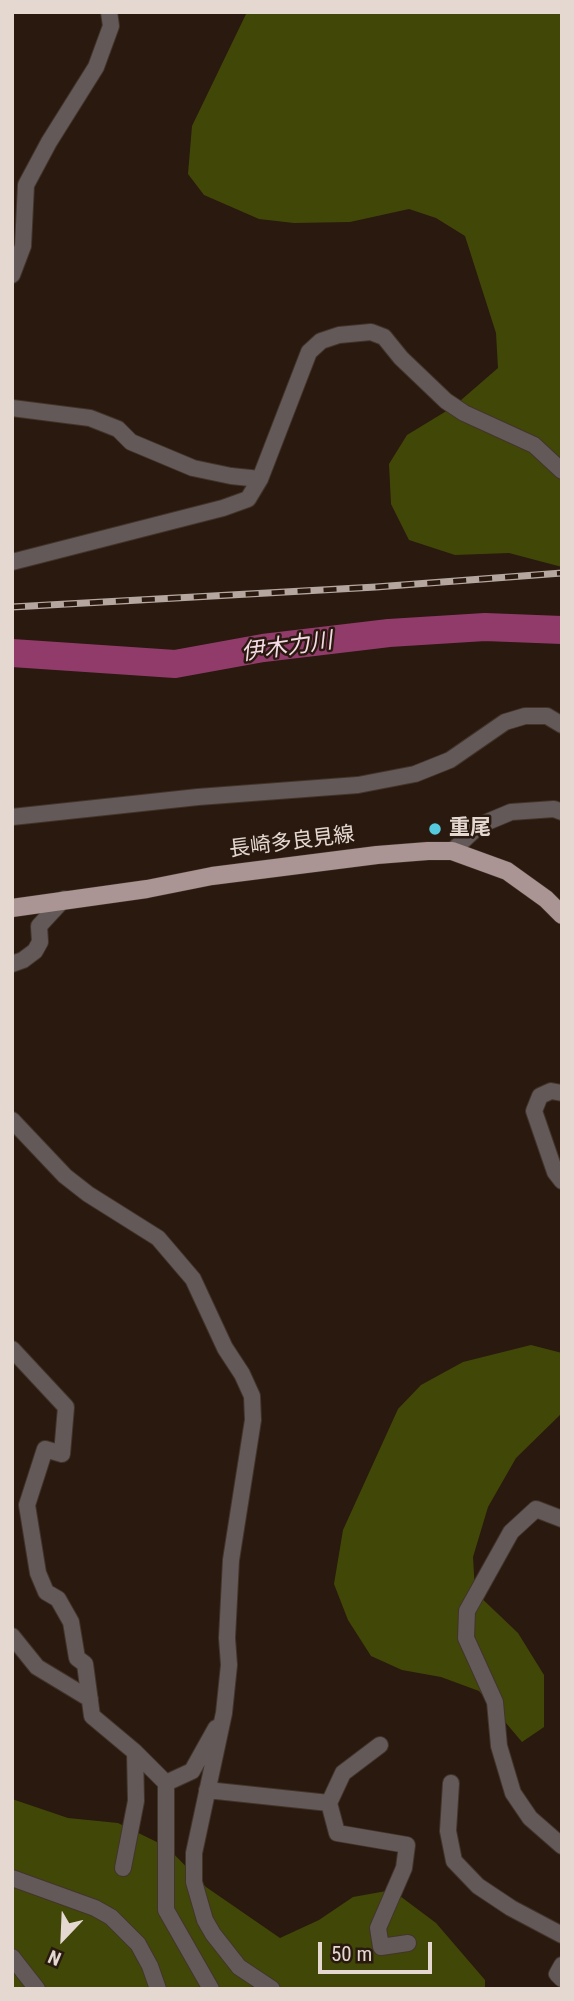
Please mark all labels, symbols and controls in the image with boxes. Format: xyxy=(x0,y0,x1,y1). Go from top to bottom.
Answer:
water label: 伊木力川 xyxy=(240,628,334,668)
place label: 重尾 xyxy=(449,816,491,842)
marker: 重尾 xyxy=(427,821,443,837)
street label: 長崎多良見線 xyxy=(228,823,356,863)
north arrow xyxy=(28,1903,98,1973)
scale bar xyxy=(322,1927,436,1971)
text: 50 m xyxy=(331,1942,372,1966)
text: N xyxy=(45,1945,64,1971)

